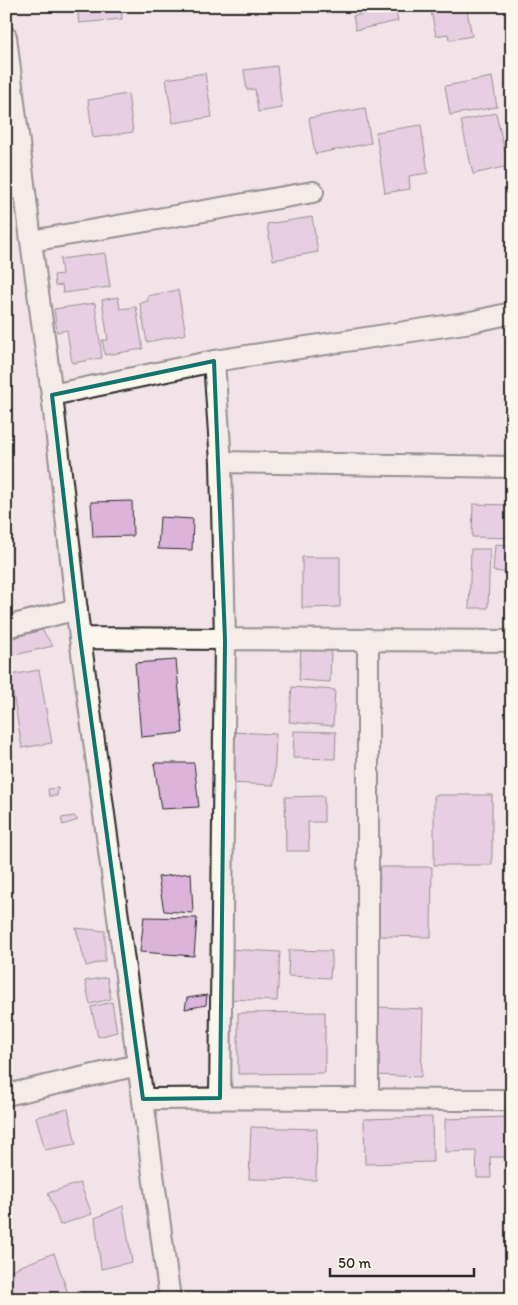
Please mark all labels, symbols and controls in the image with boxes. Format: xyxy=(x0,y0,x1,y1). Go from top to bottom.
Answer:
scale bar xyxy=(330,1245,474,1277)
text: 50 m xyxy=(338,1254,371,1272)

